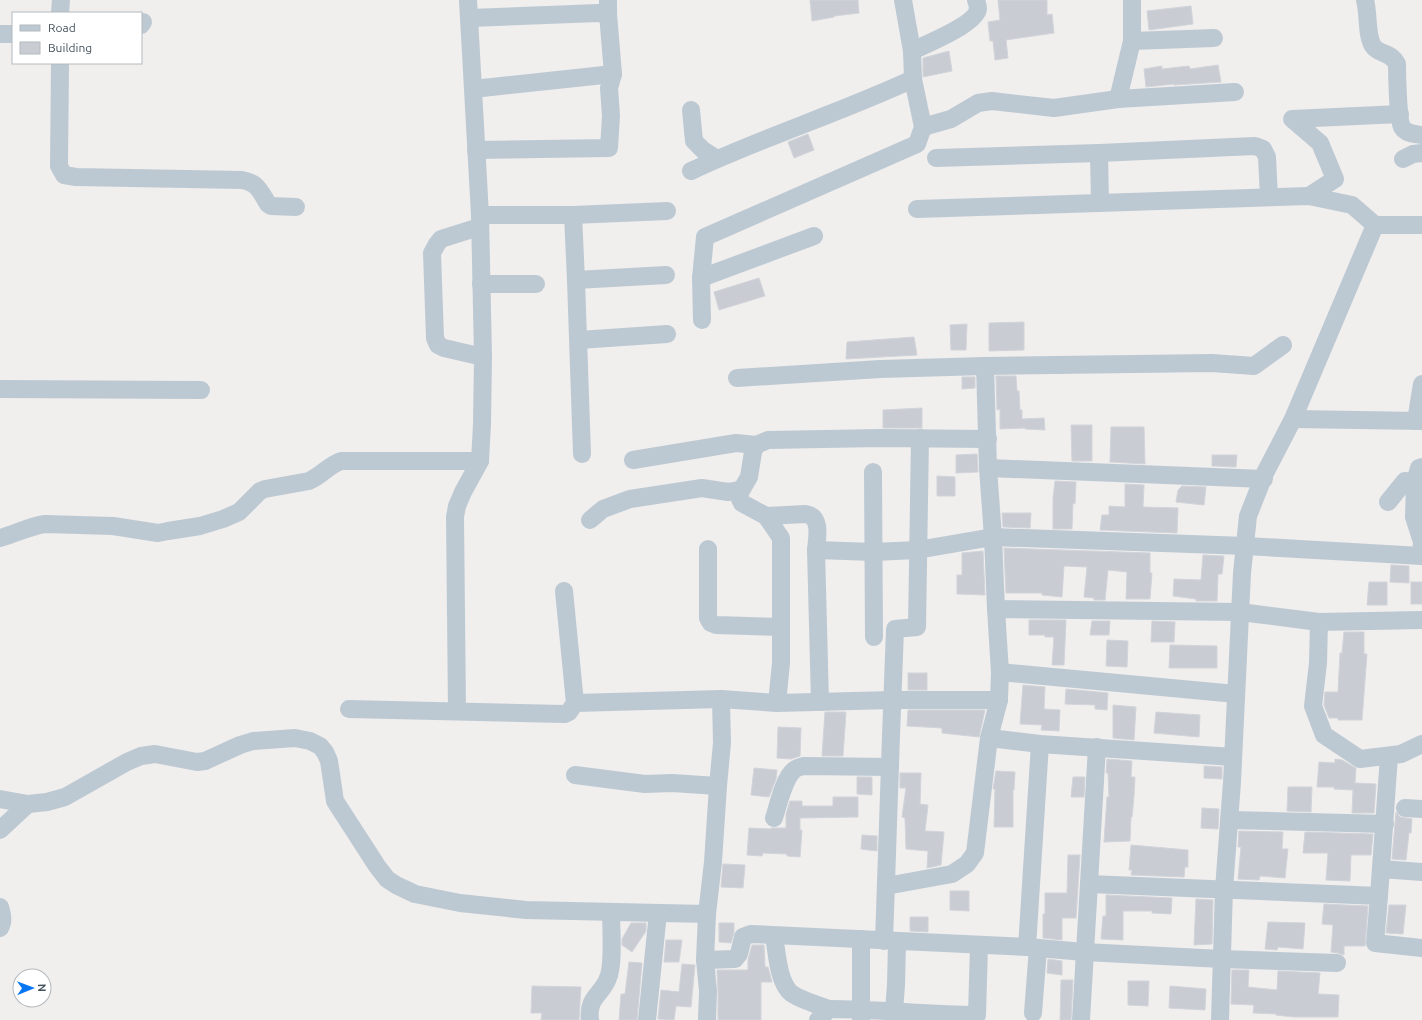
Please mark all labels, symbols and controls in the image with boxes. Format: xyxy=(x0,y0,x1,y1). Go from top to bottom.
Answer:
legend xyxy=(12,12,142,64)
text: Road xyxy=(48,21,76,34)
text: Building xyxy=(48,41,92,54)
north arrow xyxy=(12,968,52,1008)
text: N xyxy=(36,984,48,992)

